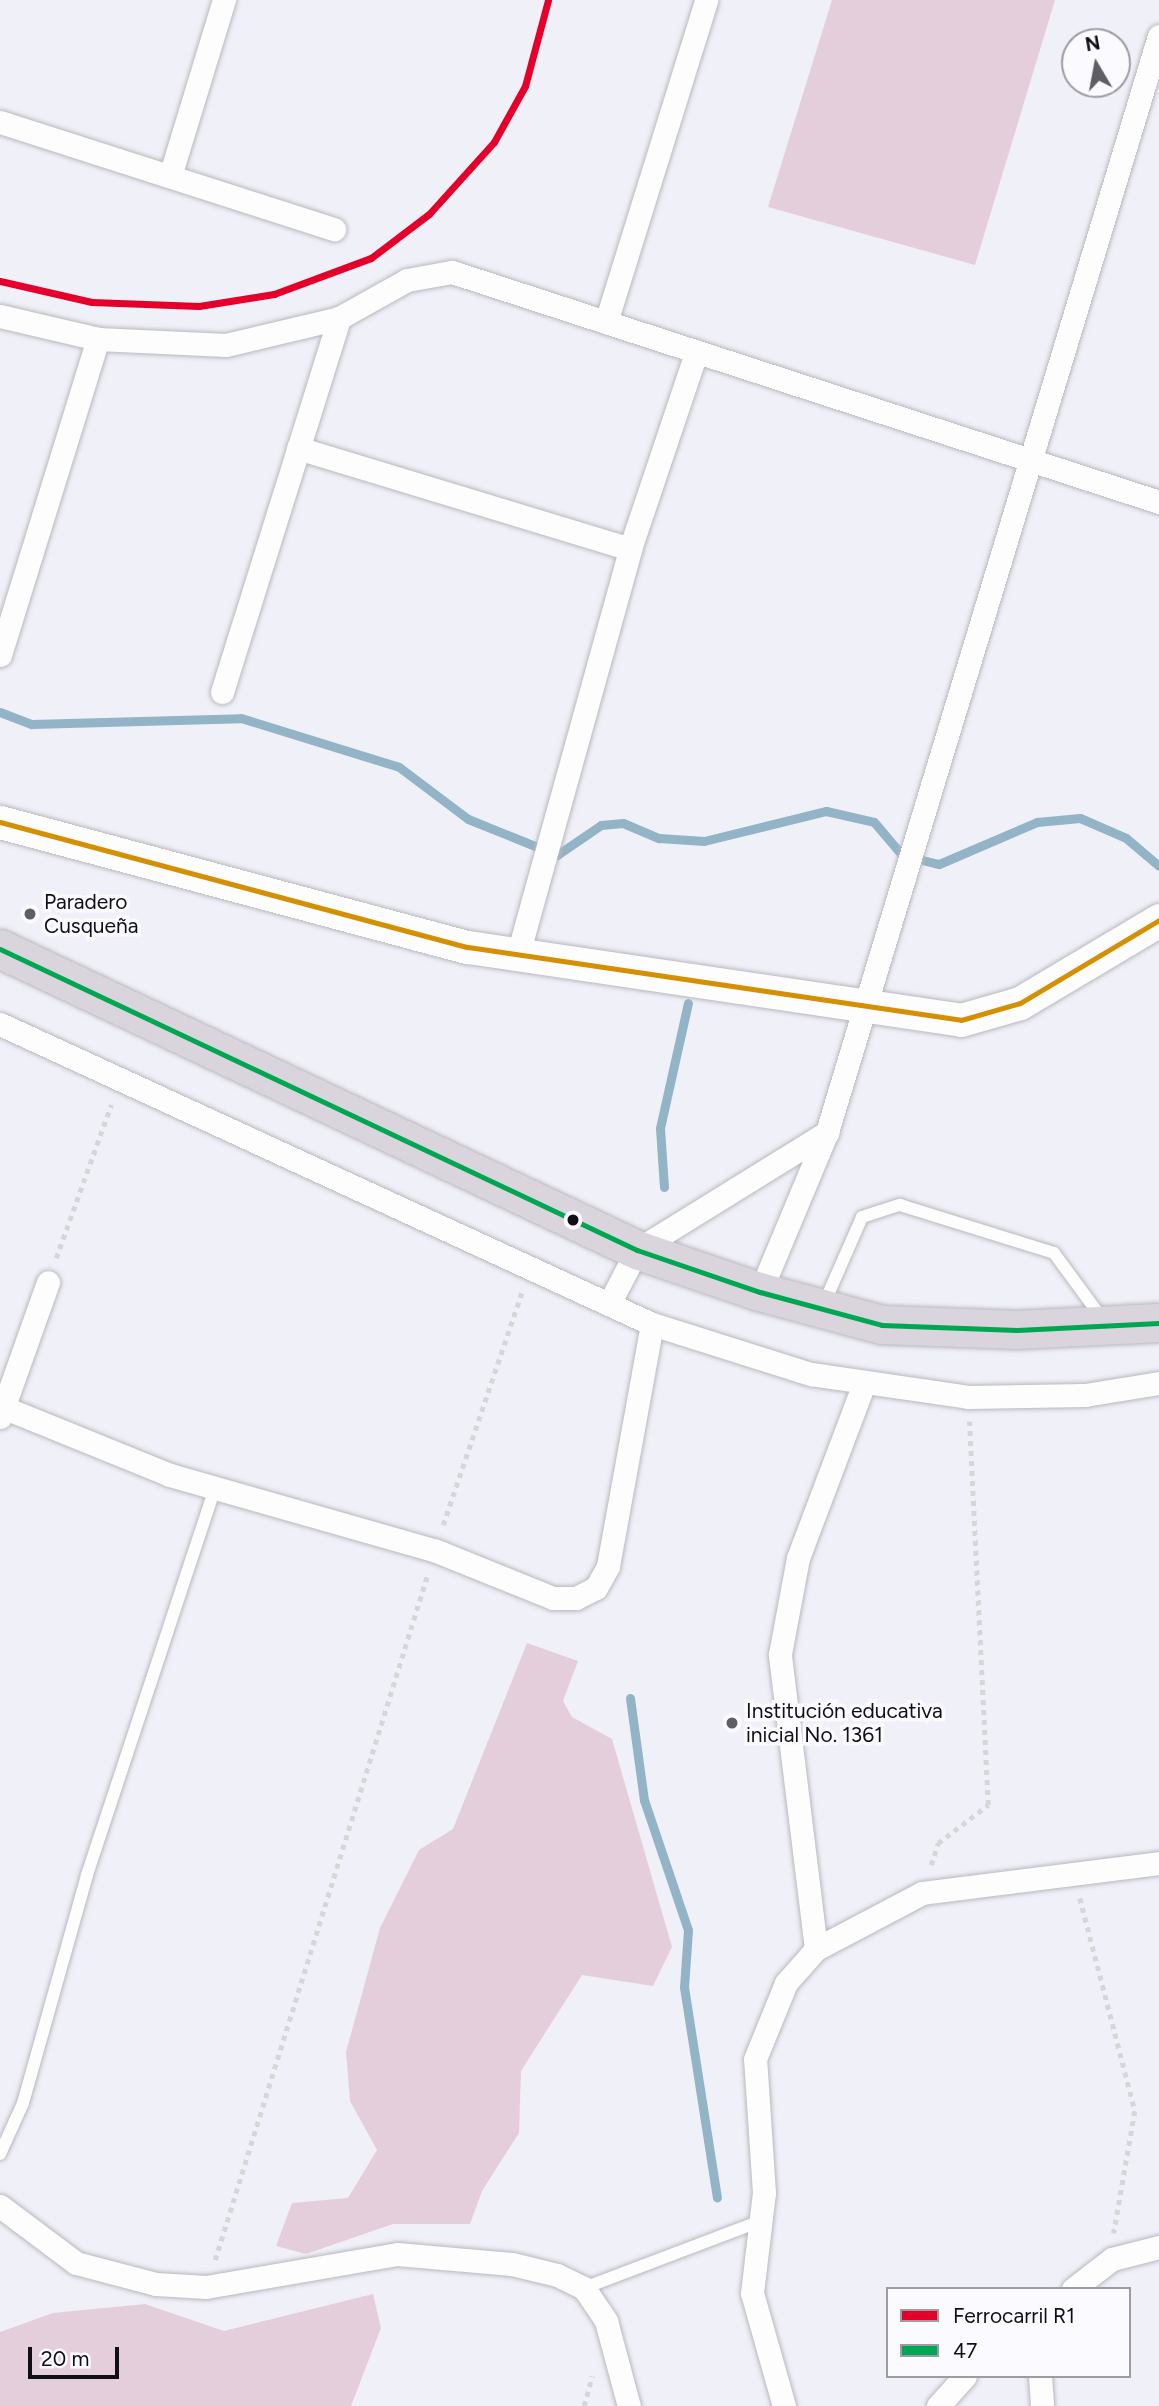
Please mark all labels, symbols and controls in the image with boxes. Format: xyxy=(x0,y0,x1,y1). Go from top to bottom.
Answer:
north arrow xyxy=(1061,28,1131,98)
text: N xyxy=(1083,31,1102,56)
place label: Paradero Cusqueña xyxy=(44,889,138,939)
marker: Paradero Cusqueña xyxy=(22,906,38,922)
unlabelled marker xyxy=(566,1213,580,1227)
place label: Institución educativa inicial No. 1361 xyxy=(746,1698,943,1748)
marker: Institución educativa inicial No. 1361 xyxy=(724,1715,740,1731)
legend xyxy=(886,2287,1131,2378)
text: Ferrocarril R1 xyxy=(953,2303,1075,2328)
scale bar xyxy=(32,2332,122,2376)
text: 47 xyxy=(953,2338,977,2363)
text: 20 m xyxy=(41,2346,89,2371)

